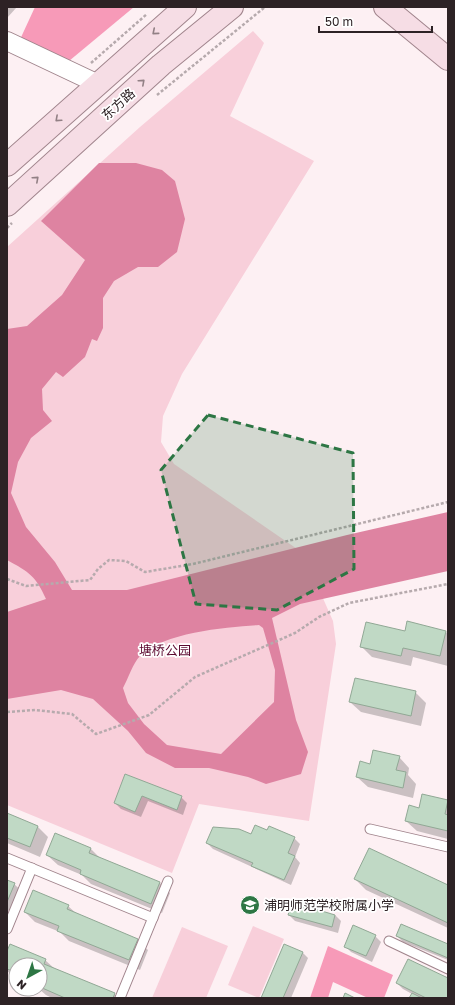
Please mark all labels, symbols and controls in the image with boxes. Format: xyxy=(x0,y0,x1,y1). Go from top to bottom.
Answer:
scale bar xyxy=(319,8,432,34)
text: 50 m xyxy=(325,14,353,29)
one-way arrow xyxy=(152,28,160,35)
one-way arrow xyxy=(137,79,145,87)
street label: 东方路 xyxy=(98,85,138,123)
one-way arrow xyxy=(55,114,63,122)
one-way arrow xyxy=(31,176,39,184)
park label: 塘桥公园 xyxy=(139,642,191,658)
school or university icon: 浦明师范学校附属小学 xyxy=(239,894,261,916)
place label: 浦明师范学校附属小学 xyxy=(264,897,394,913)
north arrow xyxy=(8,957,48,997)
text: N xyxy=(14,977,29,993)

